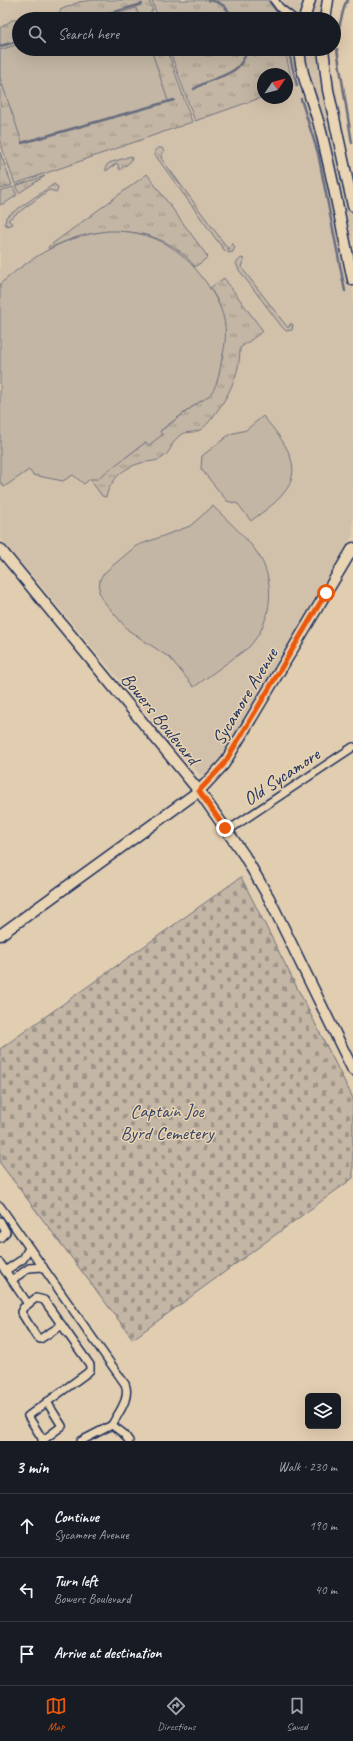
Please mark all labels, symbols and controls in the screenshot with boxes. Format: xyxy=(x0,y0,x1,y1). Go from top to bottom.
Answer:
search box xyxy=(12,12,341,56)
icon: search xyxy=(26,23,48,45)
text: Search here xyxy=(58,25,119,44)
north arrow xyxy=(257,68,293,104)
route start xyxy=(317,584,335,602)
street label: Sycamore Avenue xyxy=(206,642,284,749)
street label: Bowers Boulevard xyxy=(116,668,207,772)
street label: Old Sycamore xyxy=(239,741,326,811)
route end xyxy=(216,819,234,837)
park label: Captain Joe Byrd Cemetery xyxy=(120,1099,215,1145)
map controls xyxy=(305,1393,341,1429)
button: layers xyxy=(305,1393,341,1429)
text: 3 min xyxy=(16,1457,49,1478)
text: Walk · 230 m xyxy=(278,1459,337,1475)
text: Continue xyxy=(54,1508,99,1527)
icon: ahead xyxy=(16,1515,38,1537)
text: 190 m xyxy=(309,1518,337,1534)
text: Sycamore Avenue xyxy=(54,1527,129,1543)
text: Turn left xyxy=(54,1572,97,1591)
icon: left xyxy=(16,1579,38,1601)
text: 40 m xyxy=(315,1582,337,1598)
text: Bowers Boulevard xyxy=(54,1591,131,1607)
icon: arrive xyxy=(16,1643,38,1665)
text: Arrive at destination xyxy=(54,1644,161,1663)
tab: Map xyxy=(45,1695,67,1733)
tab: Directions xyxy=(157,1695,196,1733)
tab: Saved xyxy=(286,1695,308,1733)

